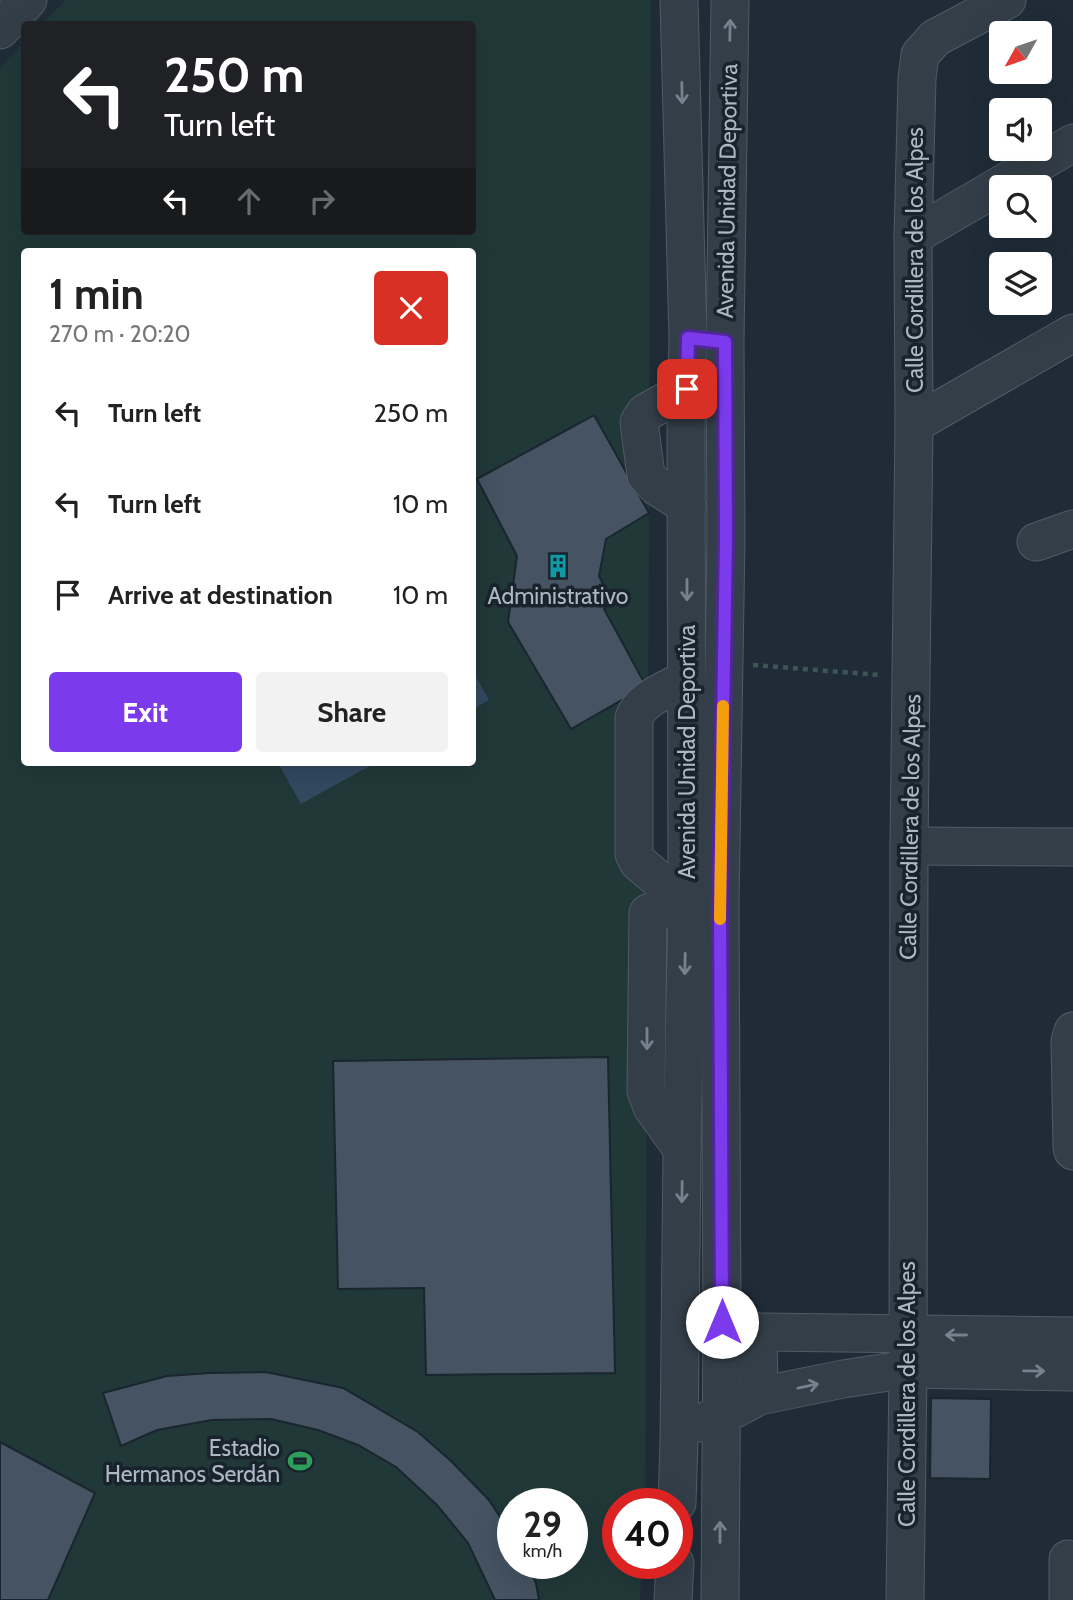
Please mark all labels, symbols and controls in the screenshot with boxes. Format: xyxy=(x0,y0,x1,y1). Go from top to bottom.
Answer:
one-way arrow xyxy=(723,19,736,42)
north arrow xyxy=(989,21,1052,84)
map controls xyxy=(989,21,1052,315)
text: 250 m xyxy=(164,45,304,104)
icon: left xyxy=(49,49,140,140)
street label: Avenida Unidad Deportiva xyxy=(711,63,743,319)
one-way arrow xyxy=(675,81,688,104)
button: sound xyxy=(989,98,1052,161)
text: Turn left xyxy=(164,105,275,144)
street label: Calle Cordillera de los Alpes xyxy=(901,127,929,393)
button: search xyxy=(989,175,1052,238)
icon: left xyxy=(157,182,195,220)
icon: ahead xyxy=(230,182,268,220)
icon: right xyxy=(303,182,341,220)
button: layers xyxy=(989,252,1052,315)
text: 1 min xyxy=(49,268,144,320)
button: close xyxy=(374,271,448,345)
text: 270 m · 20:20 xyxy=(49,320,191,348)
pin xyxy=(657,359,717,419)
icon: arrive xyxy=(668,370,706,408)
icon: left xyxy=(49,394,87,432)
text: Turn left xyxy=(108,397,201,429)
text: 250 m xyxy=(374,397,448,429)
icon: left xyxy=(49,485,87,523)
text: Turn left xyxy=(108,488,201,520)
text: 10 m xyxy=(393,488,448,520)
building icon: Administrativo xyxy=(544,552,572,580)
icon: arrive xyxy=(49,576,87,614)
one-way arrow xyxy=(680,578,693,601)
text: Arrive at destination xyxy=(108,579,333,611)
text: 10 m xyxy=(393,579,448,611)
place label: Administrativo xyxy=(487,582,629,610)
street label: Avenida Unidad Deportiva xyxy=(673,625,701,879)
button: Exit xyxy=(49,672,242,752)
button: Share xyxy=(256,672,448,752)
street label: Calle Cordillera de los Alpes xyxy=(894,694,926,960)
one-way arrow xyxy=(679,952,692,975)
one-way arrow xyxy=(640,1027,654,1050)
one-way arrow xyxy=(675,1180,688,1203)
street label: Calle Cordillera de los Alpes xyxy=(893,1261,921,1527)
position arrow xyxy=(685,1285,759,1359)
one-way arrow xyxy=(945,1328,968,1342)
one-way arrow xyxy=(1022,1364,1045,1378)
one-way arrow xyxy=(796,1379,819,1393)
place label: Estadio Hermanos Serdán xyxy=(105,1434,280,1488)
sports icon: Estadio Hermanos Serdán xyxy=(286,1447,314,1475)
speed limit sign: 40 xyxy=(602,1488,693,1579)
text: 29 xyxy=(523,1503,562,1546)
one-way arrow xyxy=(713,1521,727,1544)
text: km/h xyxy=(523,1540,562,1562)

